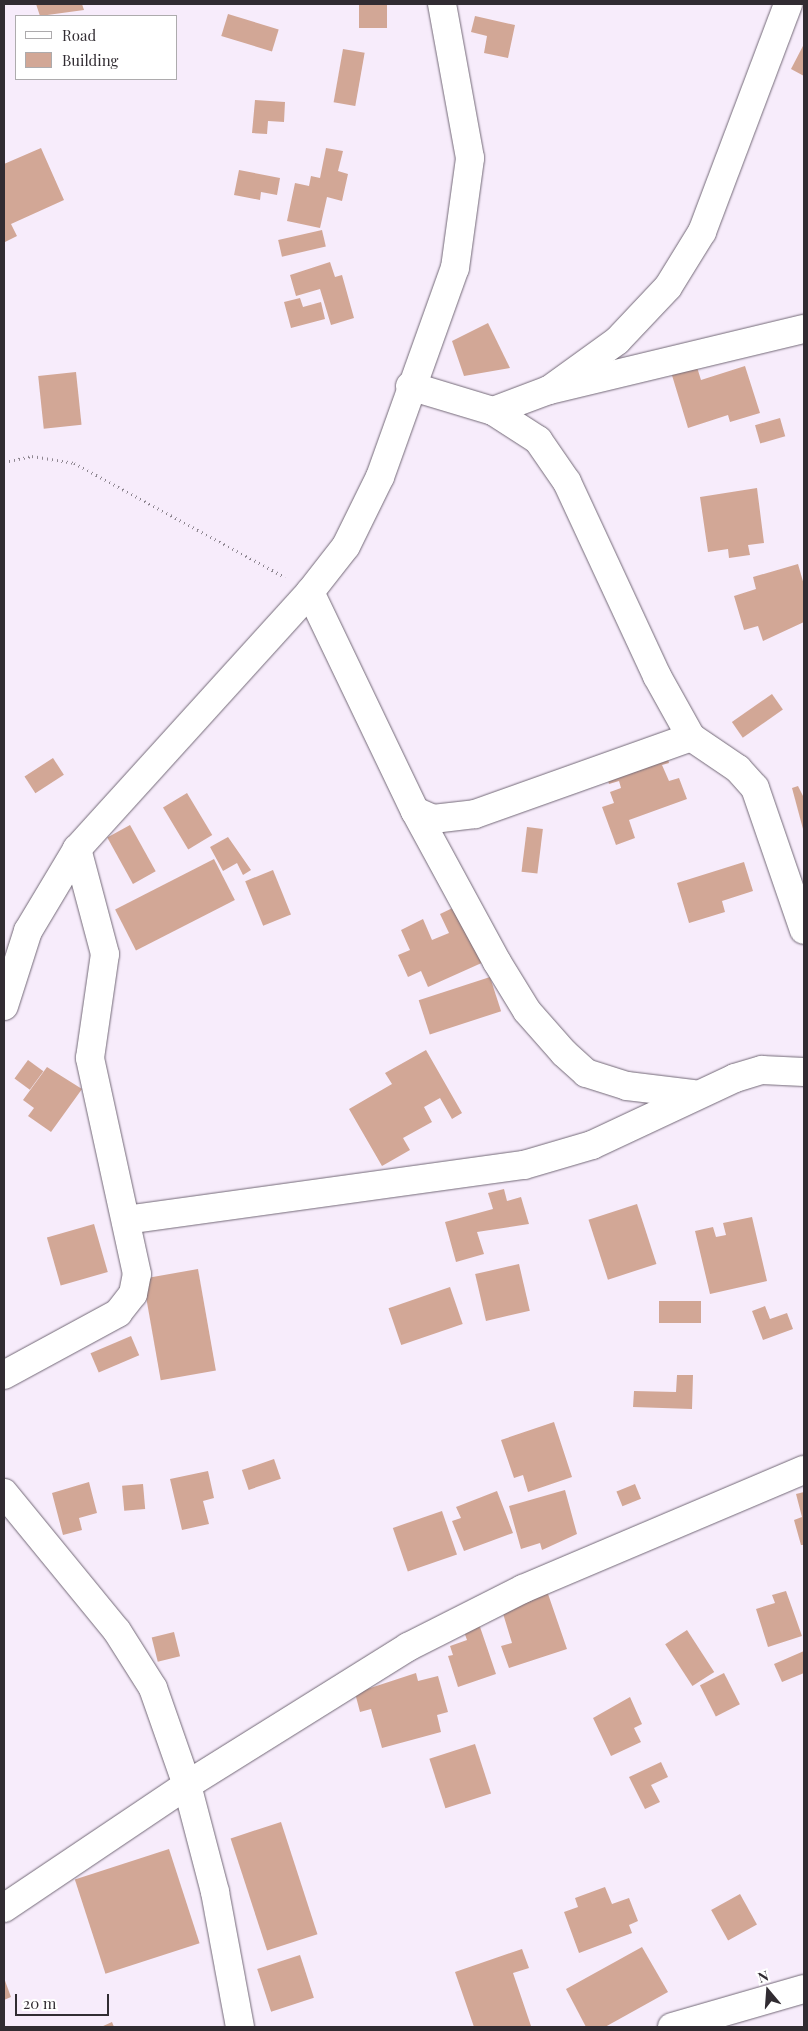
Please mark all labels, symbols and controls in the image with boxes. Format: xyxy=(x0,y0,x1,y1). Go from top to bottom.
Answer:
legend xyxy=(15,15,178,80)
text: Road xyxy=(62,25,96,45)
text: Building xyxy=(62,50,118,70)
north arrow xyxy=(743,1966,793,2016)
text: N xyxy=(755,1966,771,1987)
scale bar xyxy=(18,1984,111,2016)
text: 20 m xyxy=(23,1993,56,2013)

